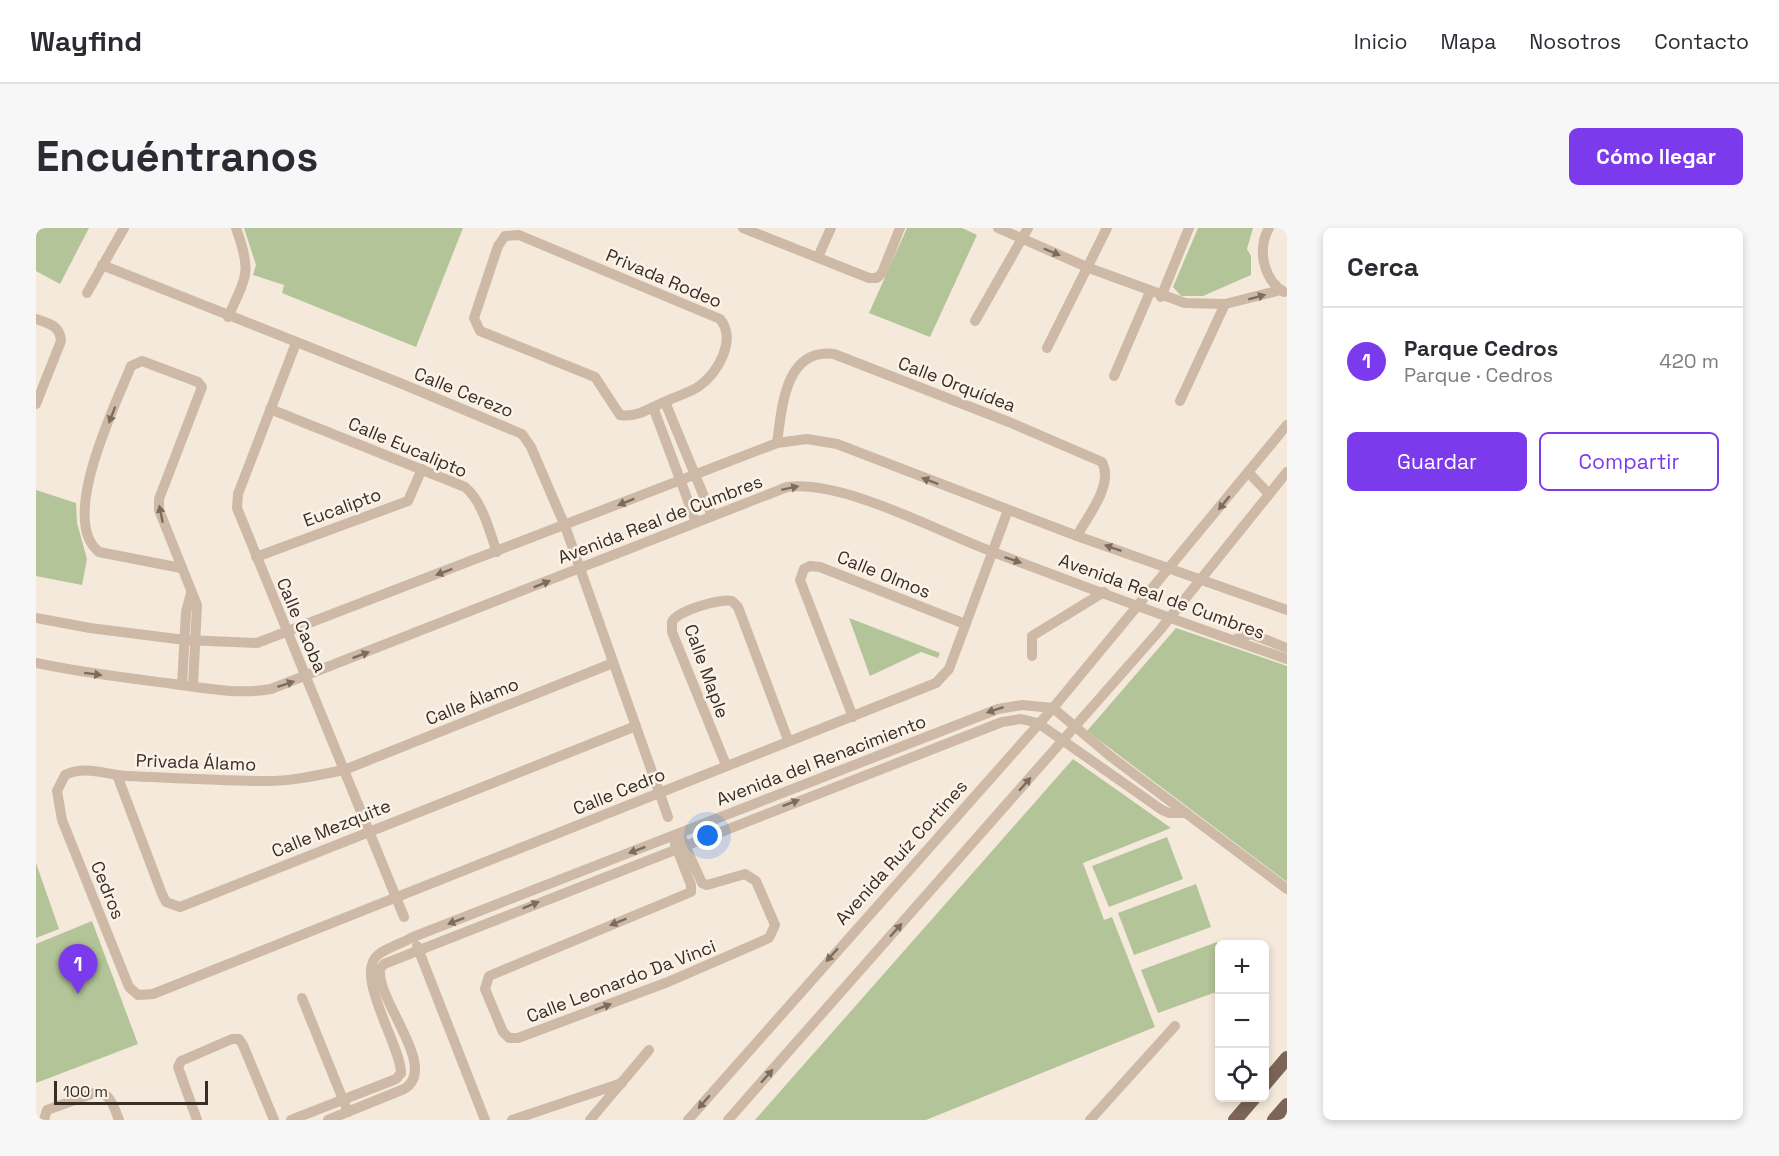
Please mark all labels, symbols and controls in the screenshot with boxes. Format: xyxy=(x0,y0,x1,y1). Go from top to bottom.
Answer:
text: Wayfind xyxy=(30,23,142,59)
text: Inicio xyxy=(1354,28,1408,55)
text: Mapa xyxy=(1441,28,1496,55)
text: Nosotros xyxy=(1529,28,1621,55)
text: Contacto xyxy=(1654,28,1749,55)
button: Cómo llegar xyxy=(1569,128,1743,185)
text: Encuéntranos xyxy=(36,130,318,183)
street label: Privada Rodeo xyxy=(602,243,726,313)
one-way arrow xyxy=(1043,247,1061,257)
text: Cerca xyxy=(1347,250,1419,284)
one-way arrow xyxy=(1248,292,1266,301)
text: Parque Cedros xyxy=(1404,334,1558,362)
text: 1 xyxy=(1362,348,1371,374)
text: 420 m xyxy=(1659,348,1719,374)
street label: Calle Orquídea xyxy=(895,351,1019,417)
street label: Calle Cerezo xyxy=(411,362,517,422)
text: Parque · Cedros xyxy=(1404,362,1553,388)
one-way arrow xyxy=(107,406,116,424)
street label: Calle Eucalipto xyxy=(345,412,471,482)
button: Guardar xyxy=(1347,432,1527,491)
button: Compartir xyxy=(1539,432,1719,491)
street label: Avenida Real de Cumbres xyxy=(554,469,766,569)
one-way arrow xyxy=(921,475,939,485)
street label: Eucalipto xyxy=(300,482,384,532)
one-way arrow xyxy=(781,483,800,492)
one-way arrow xyxy=(1218,495,1230,510)
one-way arrow xyxy=(617,498,635,507)
one-way arrow xyxy=(156,504,165,523)
one-way arrow xyxy=(1104,543,1122,553)
street label: Calle Olmos xyxy=(834,545,934,603)
street label: Avenida Real de Cumbres xyxy=(1056,548,1268,644)
one-way arrow xyxy=(1004,555,1022,565)
one-way arrow xyxy=(435,568,453,578)
street label: Calle Caoba xyxy=(272,574,332,676)
one-way arrow xyxy=(533,579,551,588)
street label: Calle Maple xyxy=(679,621,735,721)
one-way arrow xyxy=(352,650,370,660)
one-way arrow xyxy=(84,669,103,679)
street label: Calle Álamo xyxy=(422,672,522,730)
one-way arrow xyxy=(277,678,295,688)
one-way arrow xyxy=(986,706,1004,716)
street label: Avenida del Renacimiento xyxy=(713,709,929,811)
street label: Privada Álamo xyxy=(135,748,257,776)
street label: Calle Cedro xyxy=(570,762,668,820)
street label: Avenida Ruíz Cortines xyxy=(830,775,972,929)
one-way arrow xyxy=(1018,777,1031,792)
street label: Calle Mezquite xyxy=(268,794,394,862)
one-way arrow xyxy=(782,798,800,807)
your location xyxy=(693,821,722,850)
one-way arrow xyxy=(628,845,646,855)
street label: Cedros xyxy=(86,857,130,923)
one-way arrow xyxy=(523,900,541,910)
one-way arrow xyxy=(446,916,464,926)
one-way arrow xyxy=(608,917,626,927)
one-way arrow xyxy=(889,923,902,938)
street label: Calle Leonardo Da Vinci xyxy=(523,934,719,1028)
map controls xyxy=(1215,940,1269,1102)
button: + xyxy=(1215,940,1269,994)
pin: 1 xyxy=(58,944,98,994)
one-way arrow xyxy=(826,947,839,962)
button: − xyxy=(1215,994,1269,1048)
one-way arrow xyxy=(594,1001,612,1011)
button: locate xyxy=(1215,1048,1269,1102)
one-way arrow xyxy=(760,1069,773,1084)
scale bar xyxy=(54,1078,208,1106)
text: 100 m xyxy=(63,1081,108,1102)
one-way arrow xyxy=(697,1094,710,1110)

